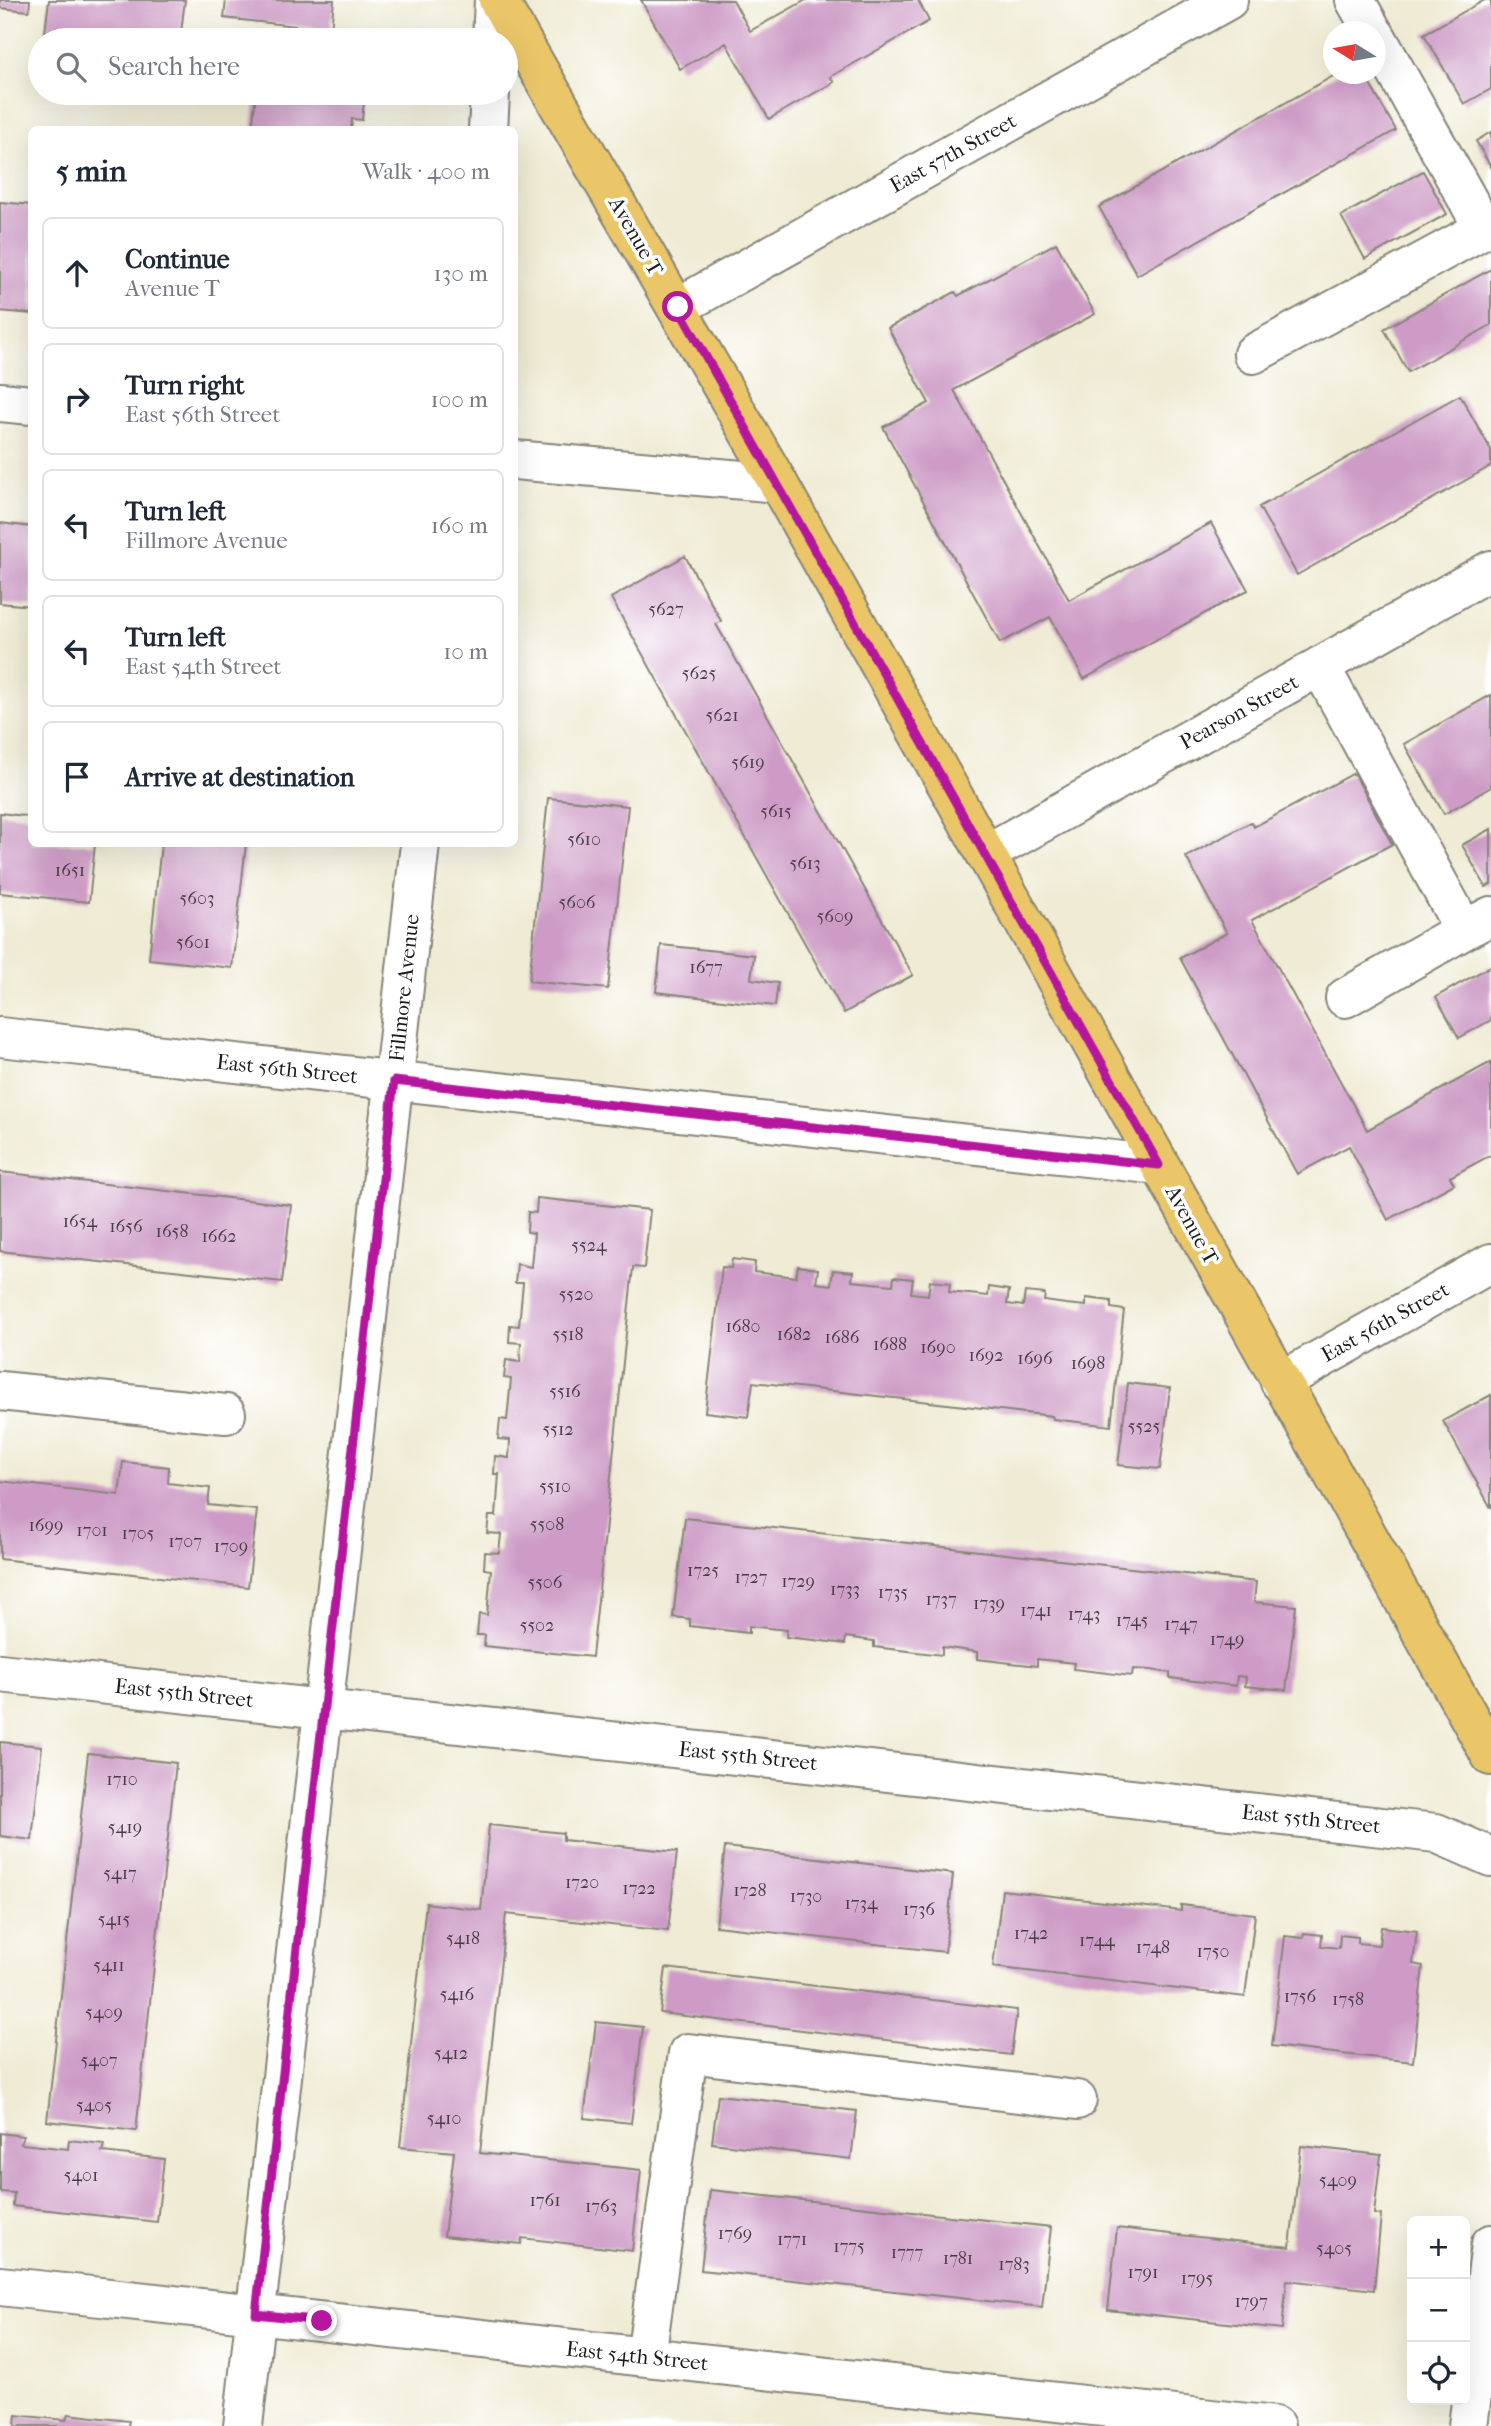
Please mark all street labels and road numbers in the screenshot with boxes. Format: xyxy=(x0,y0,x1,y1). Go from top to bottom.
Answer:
street label: East 57th Street xyxy=(886,108,1021,198)
street label: Avenue T xyxy=(603,192,668,280)
street label: Pearson Street xyxy=(1176,669,1303,754)
street label: Fillmore Avenue xyxy=(384,913,424,1063)
street label: East 56th Street xyxy=(215,1050,359,1088)
street label: Avenue T xyxy=(1160,1181,1224,1269)
street label: East 56th Street xyxy=(1317,1277,1453,1367)
street label: East 55th Street xyxy=(113,1674,255,1712)
street label: East 55th Street xyxy=(677,1737,819,1775)
street label: East 55th Street xyxy=(1240,1800,1382,1838)
street label: East 54th Street xyxy=(565,2337,710,2375)

